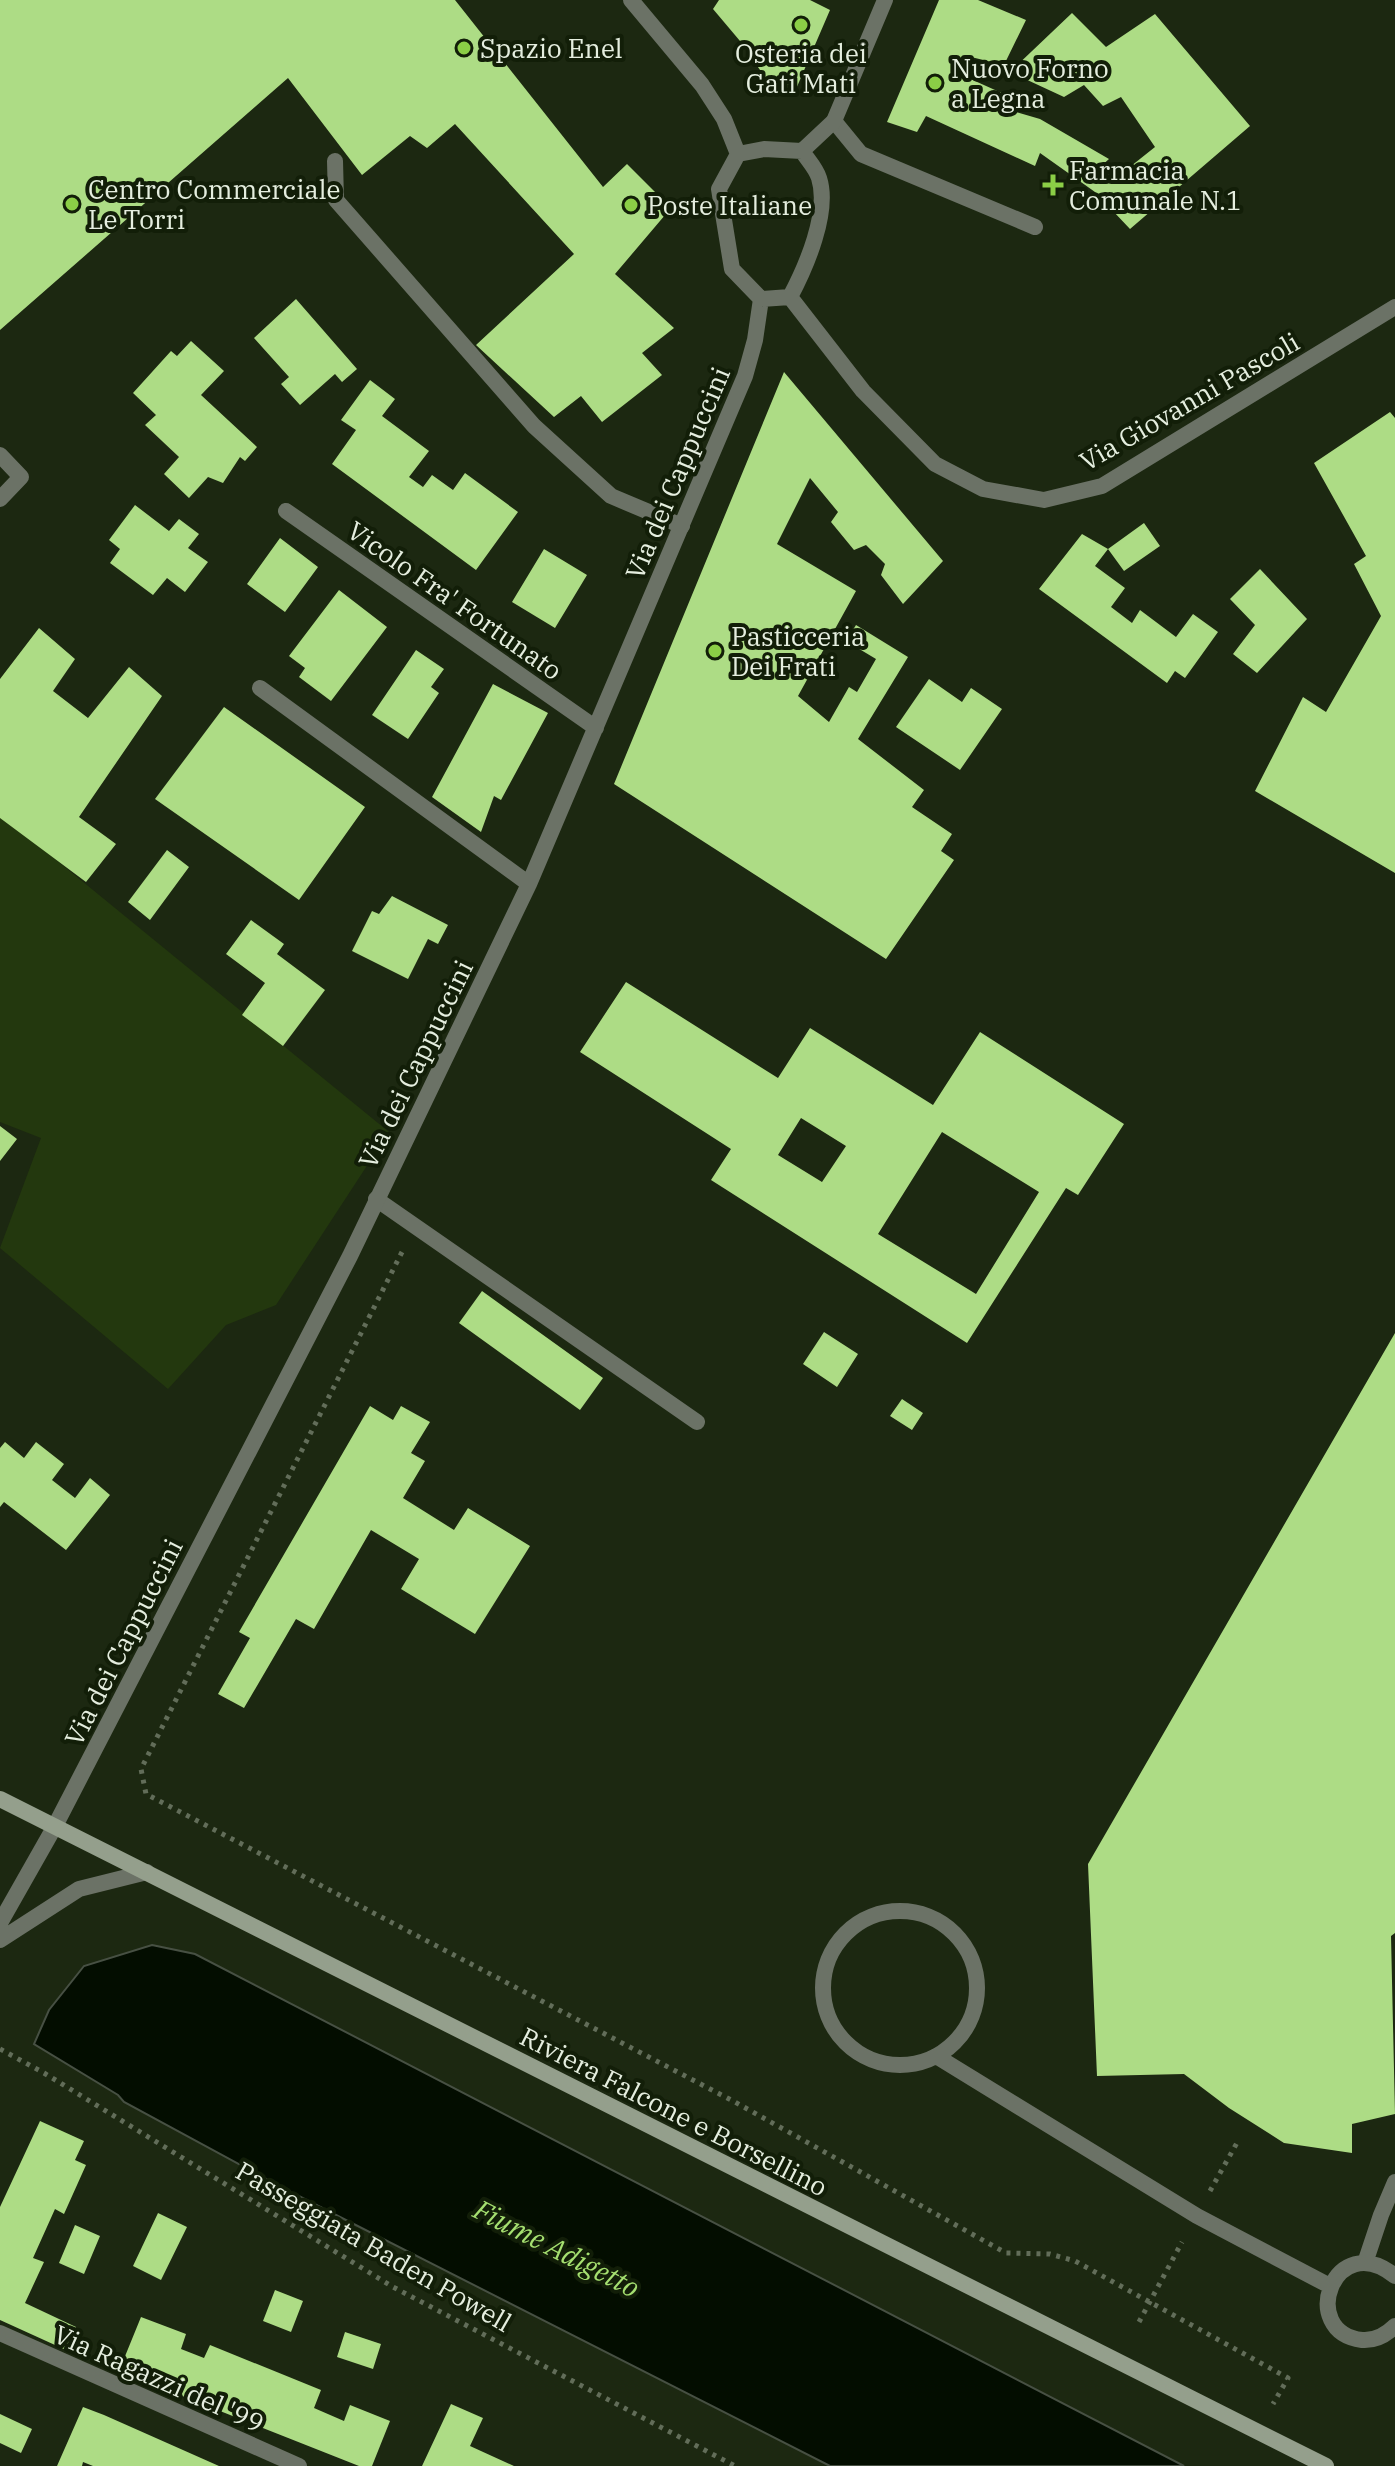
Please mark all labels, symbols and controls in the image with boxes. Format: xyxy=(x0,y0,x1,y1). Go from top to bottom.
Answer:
marker: Osteria dei Gati Mati xyxy=(792,16,810,34)
place label: Spazio Enel xyxy=(480,31,623,65)
place label: Osteria dei Gati Mati xyxy=(735,36,867,100)
marker: Spazio Enel xyxy=(455,39,473,57)
place label: Nuovo Forno a Legna xyxy=(951,51,1109,115)
marker: Nuovo Forno a Legna xyxy=(926,74,944,92)
place label: Farmacia Comunale N.1 xyxy=(1069,153,1241,217)
place label: Centro Commerciale Le Torri xyxy=(88,172,340,236)
marker: Farmacia Comunale N.1 xyxy=(1044,176,1062,194)
place label: Poste Italiane xyxy=(647,188,812,222)
marker: Centro Commerciale Le Torri xyxy=(63,195,81,213)
marker: Poste Italiane xyxy=(622,196,640,214)
street label: Via Giovanni Pascoli xyxy=(1073,324,1305,478)
street label: Via dei Cappuccini xyxy=(617,362,737,584)
street label: Vicolo Fra' Fortunato xyxy=(341,513,569,687)
place label: Pasticceria Dei Frati xyxy=(731,619,865,683)
marker: Pasticceria Dei Frati xyxy=(706,642,724,660)
street label: Via dei Cappuccini xyxy=(350,954,480,1174)
street label: Via dei Cappuccini xyxy=(56,1533,190,1751)
street label: Riviera Falcone e Borsellino xyxy=(515,2019,833,2203)
street label: Passeggiata Baden Powell xyxy=(230,2153,518,2339)
water label: Fiume Adigetto xyxy=(467,2190,646,2306)
street label: Via Ragazzi del '99 xyxy=(49,2316,269,2440)

